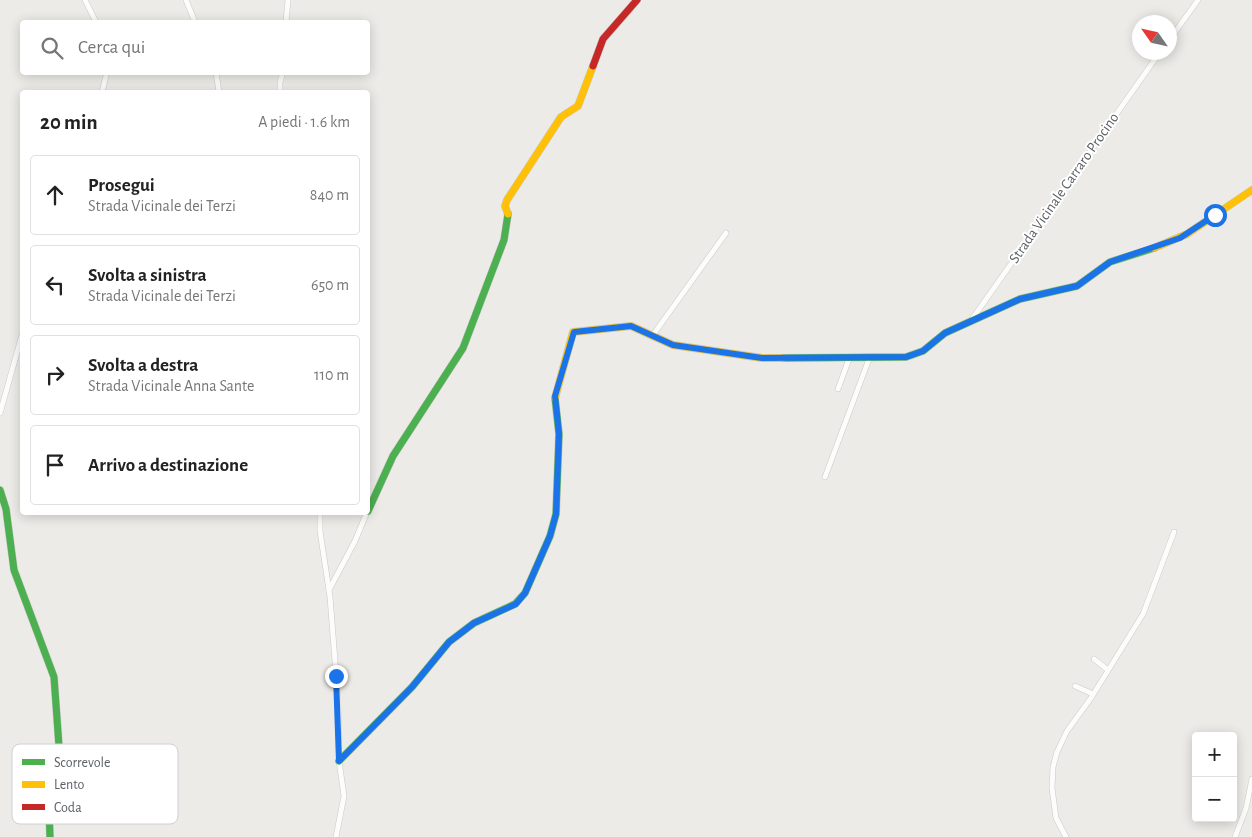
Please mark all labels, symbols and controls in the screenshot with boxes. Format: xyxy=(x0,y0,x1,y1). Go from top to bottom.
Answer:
north arrow xyxy=(1132,15,1177,60)
search box xyxy=(20,20,370,75)
icon: search xyxy=(38,34,66,62)
text: Cerca qui xyxy=(78,38,145,57)
street label: Strada Vicinale Carraro Procino xyxy=(1006,110,1122,266)
text: 20 min xyxy=(40,112,98,133)
text: A piedi · 1.6 km xyxy=(258,114,350,130)
text: Prosegui xyxy=(88,176,155,195)
icon: ahead xyxy=(41,181,69,209)
text: 840 m xyxy=(310,187,349,203)
text: Strada Vicinale dei Terzi xyxy=(88,198,236,214)
route start xyxy=(1204,204,1227,227)
text: Svolta a sinistra xyxy=(88,266,207,285)
icon: left xyxy=(41,271,69,299)
text: 650 m xyxy=(311,277,349,293)
text: Strada Vicinale dei Terzi xyxy=(88,288,236,304)
text: Svolta a destra xyxy=(88,356,198,375)
icon: right xyxy=(41,361,69,389)
text: 110 m xyxy=(314,367,349,383)
text: Strada Vicinale Anna Sante xyxy=(88,378,254,394)
icon: arrive xyxy=(41,451,69,479)
text: Arrivo a destinazione xyxy=(88,456,248,475)
route end xyxy=(325,665,348,688)
map controls xyxy=(1192,732,1237,822)
button: + xyxy=(1192,732,1237,777)
legend xyxy=(12,744,178,824)
text: Scorrevole xyxy=(54,756,110,770)
button: − xyxy=(1192,777,1237,822)
text: Lento xyxy=(54,778,85,792)
text: Coda xyxy=(54,801,82,815)

